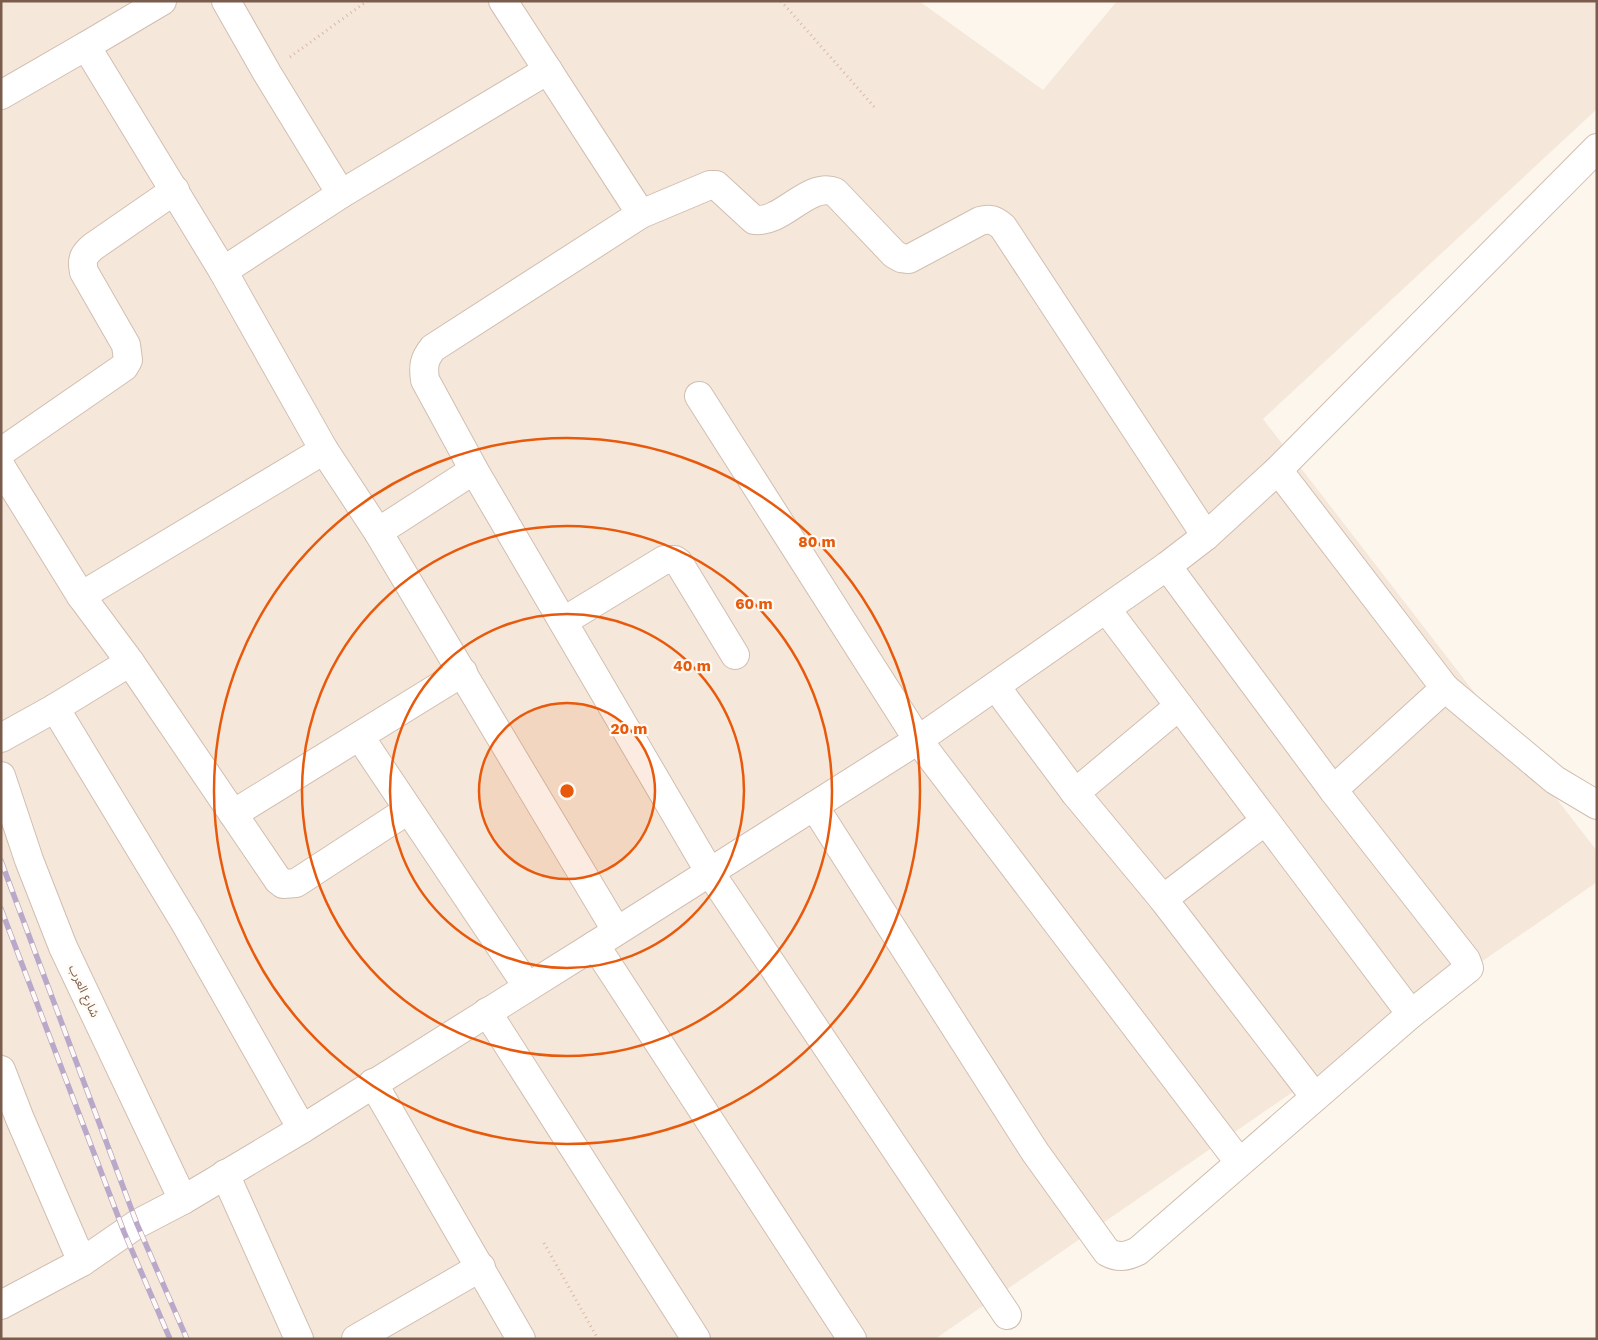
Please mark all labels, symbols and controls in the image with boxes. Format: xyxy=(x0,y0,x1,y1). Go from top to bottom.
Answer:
text: 80 m xyxy=(798,533,836,551)
text: 60 m xyxy=(735,595,773,613)
text: 40 m xyxy=(673,657,711,675)
text: 20 m xyxy=(610,720,648,738)
centre of rings xyxy=(558,782,576,800)
street label: شارع العرب xyxy=(64,962,102,1020)

